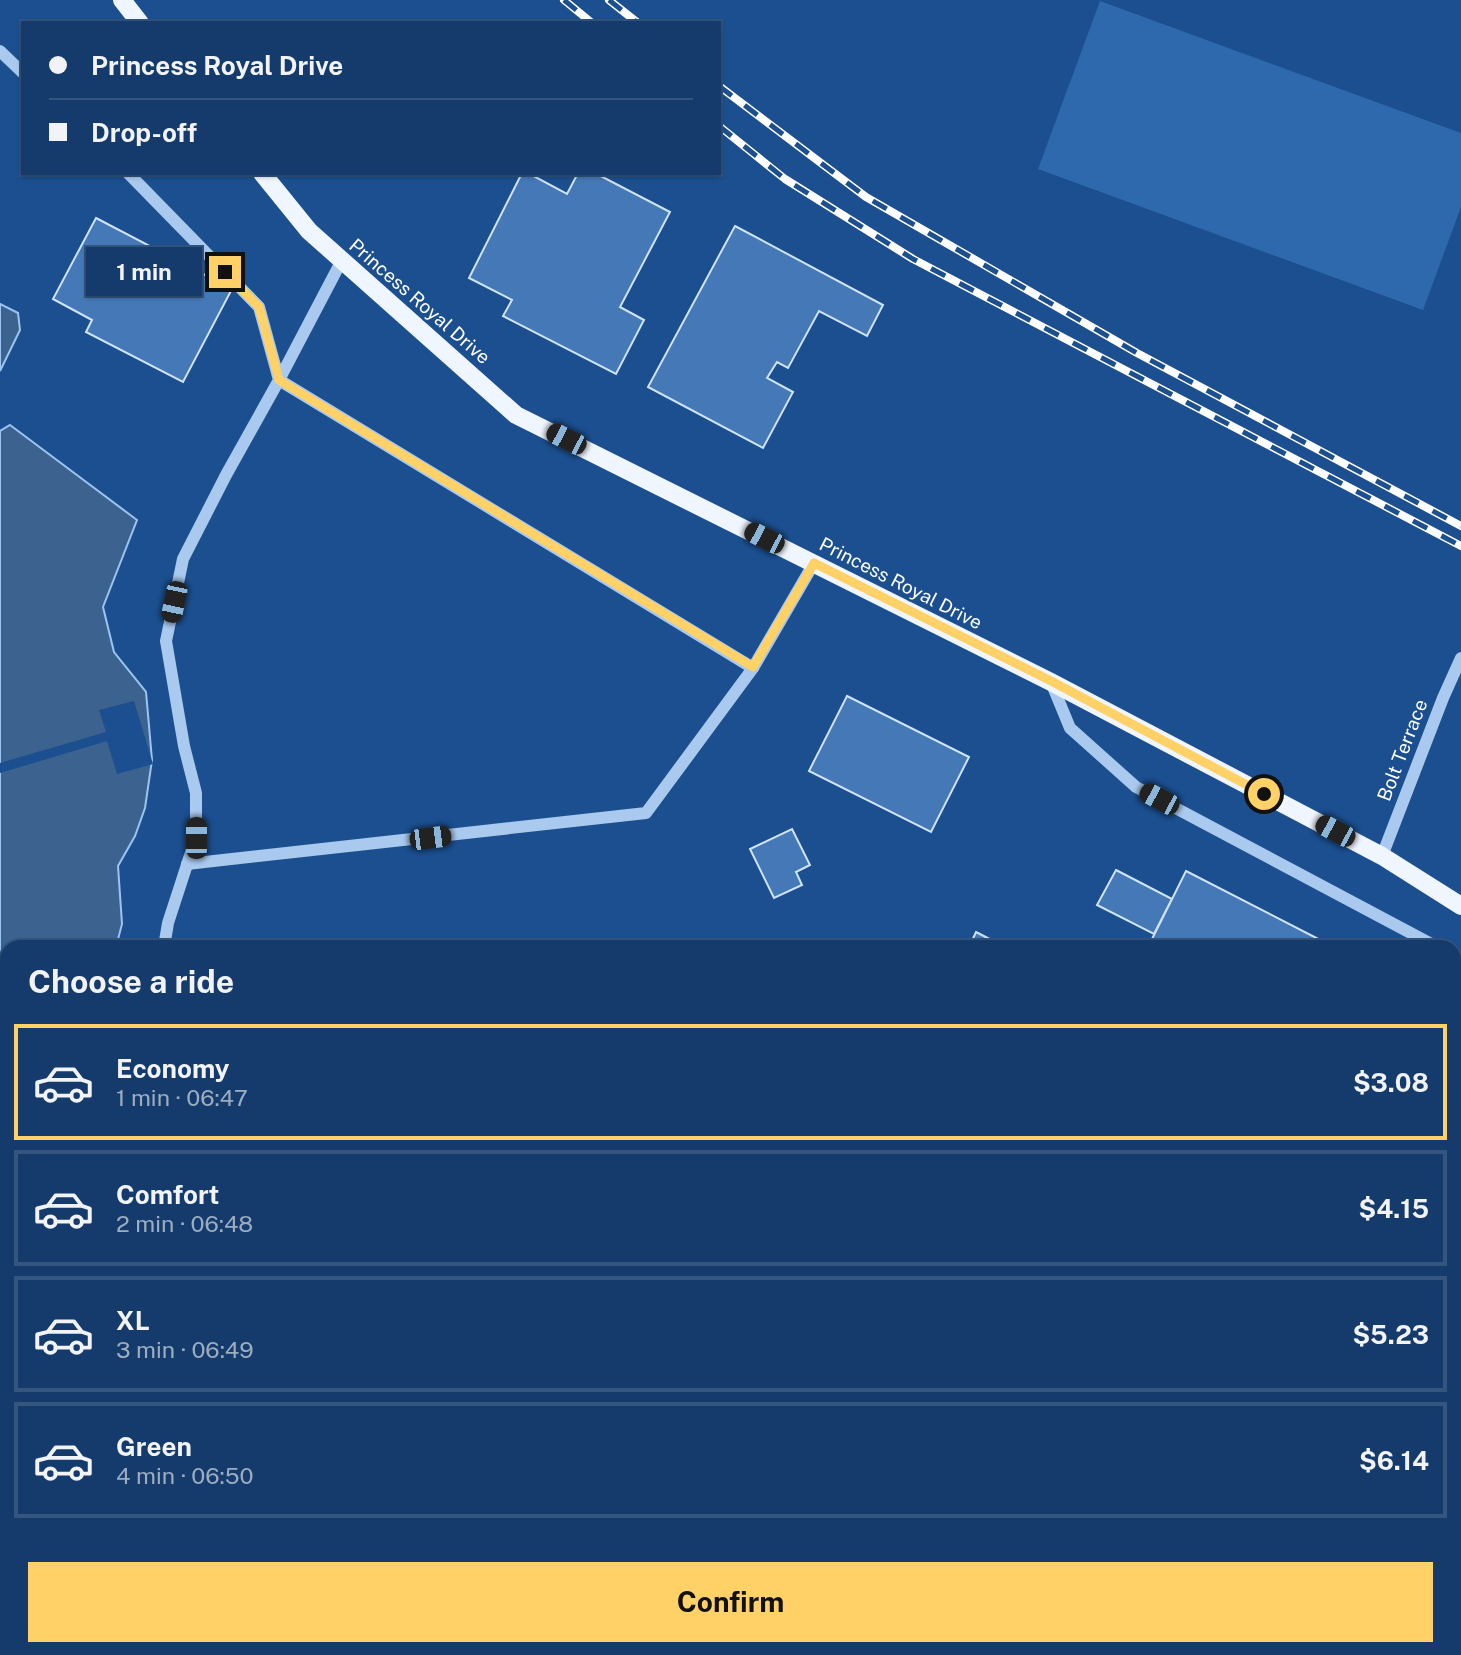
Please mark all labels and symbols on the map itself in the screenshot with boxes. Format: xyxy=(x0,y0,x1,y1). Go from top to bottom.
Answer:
street label: Princess Royal Drive xyxy=(345,234,495,368)
callout: 1 min xyxy=(85,247,201,296)
route end xyxy=(209,256,241,288)
car xyxy=(543,420,590,458)
car xyxy=(741,519,788,557)
street label: Princess Royal Drive xyxy=(816,532,986,634)
car xyxy=(160,579,189,625)
street label: Bolt Terrace xyxy=(1372,696,1432,804)
route start xyxy=(1248,778,1280,810)
car xyxy=(1136,780,1183,818)
car xyxy=(1312,812,1359,850)
car xyxy=(186,817,207,859)
car xyxy=(408,825,453,851)

